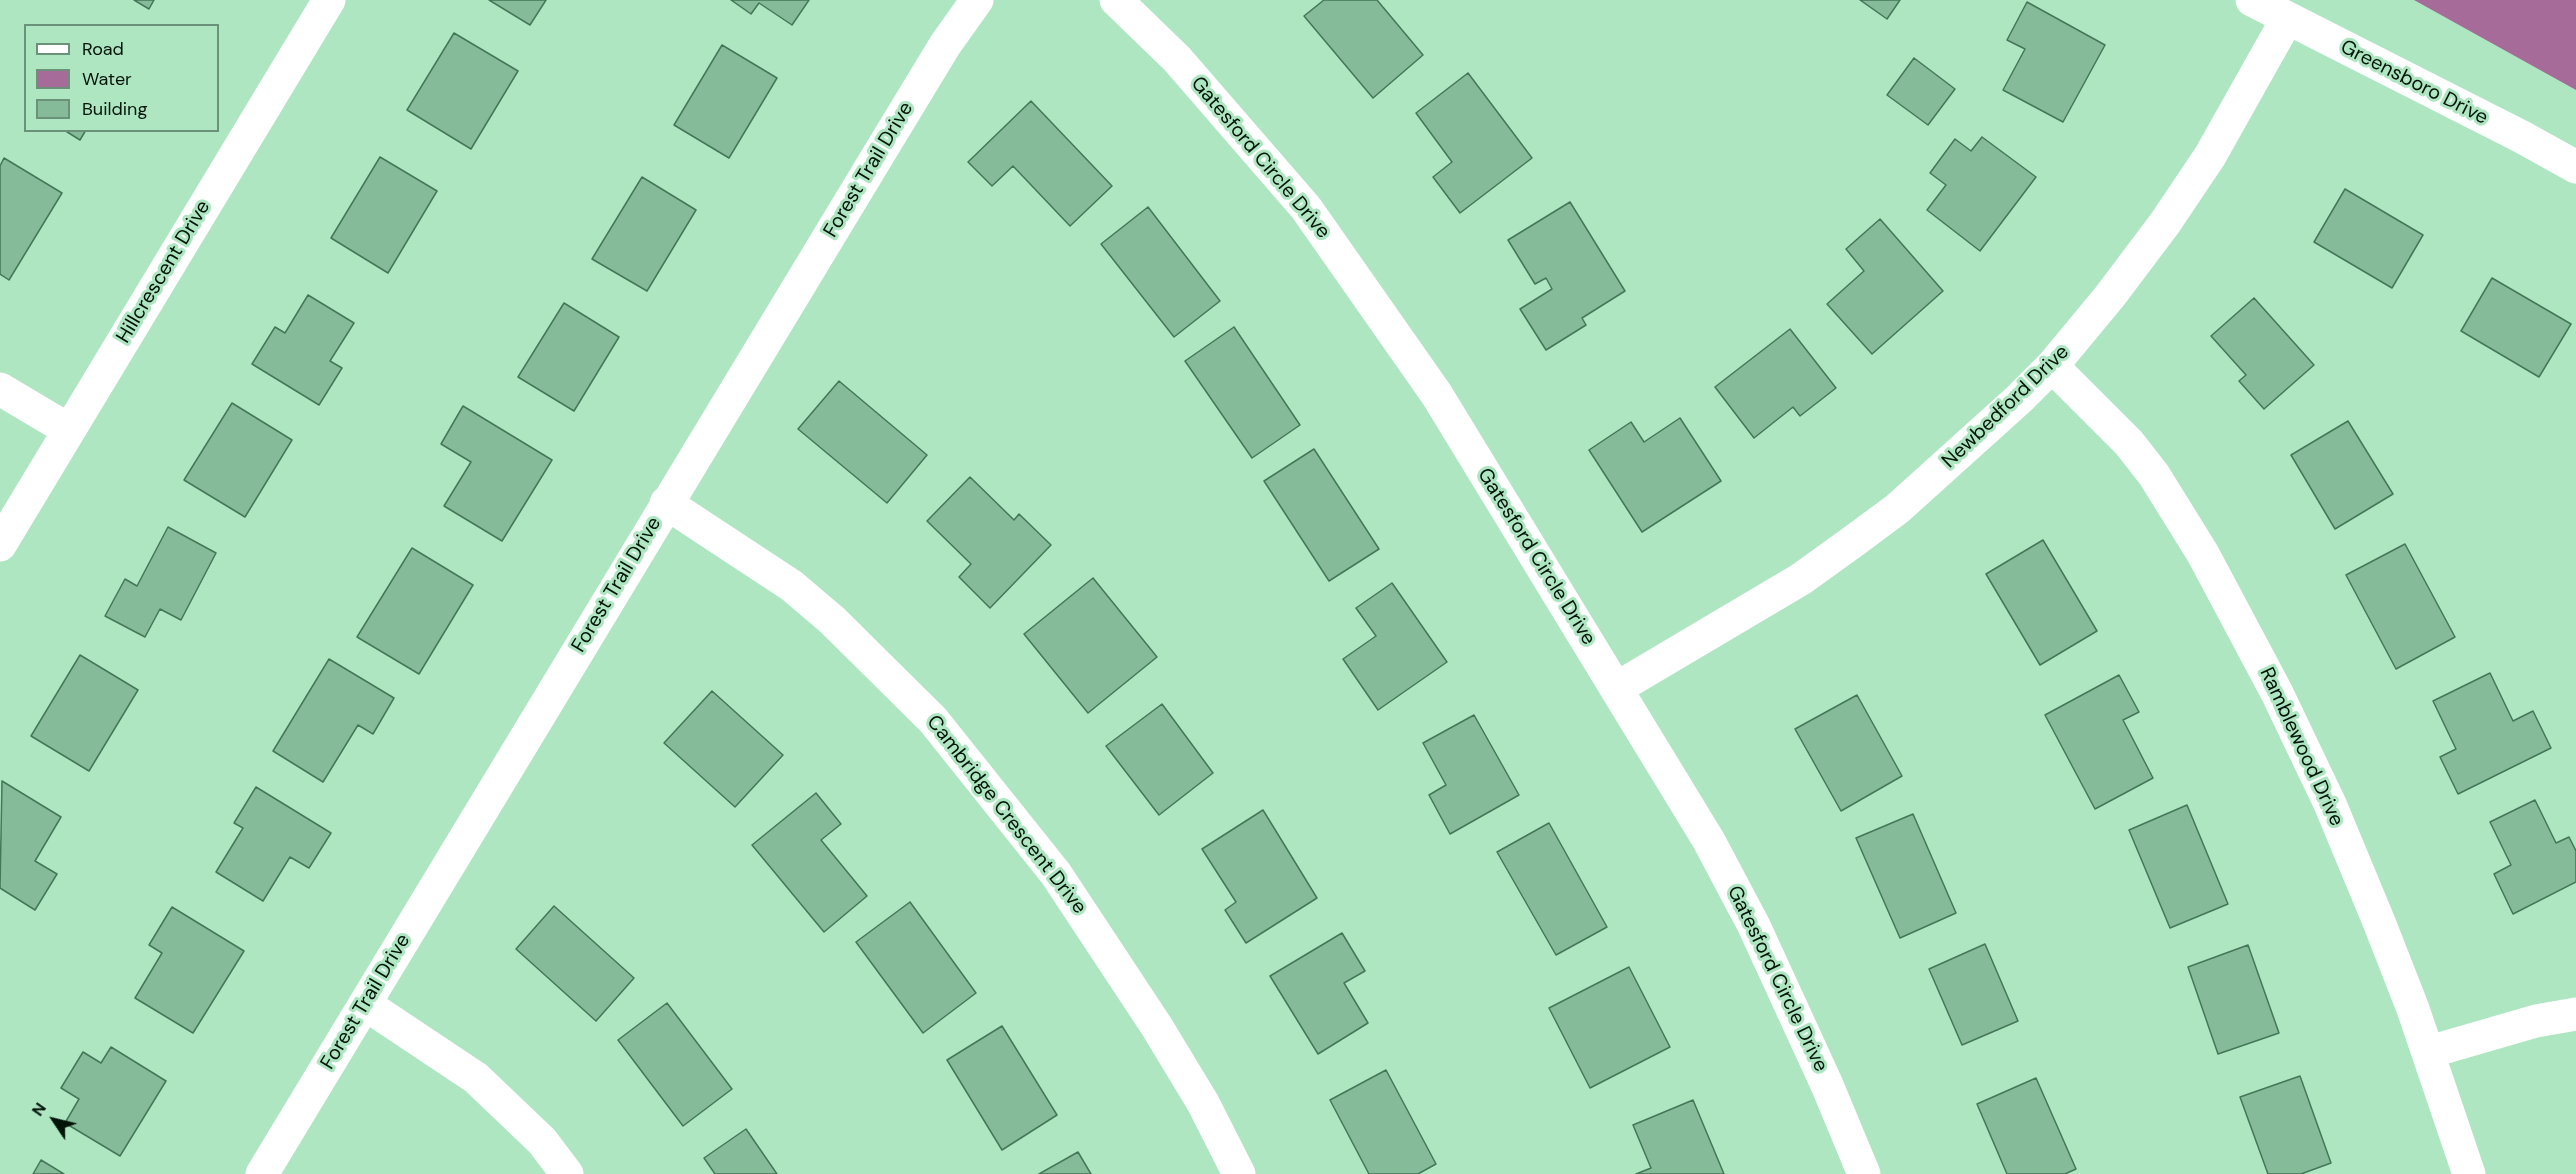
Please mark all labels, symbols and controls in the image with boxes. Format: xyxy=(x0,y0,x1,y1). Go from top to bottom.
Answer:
legend xyxy=(24,24,219,132)
street label: Greensboro Drive xyxy=(2336,35,2492,131)
text: Road xyxy=(82,37,124,61)
text: Water xyxy=(82,67,132,91)
street label: Gatesford Circle Drive xyxy=(1185,72,1335,244)
text: Building xyxy=(82,97,147,121)
street label: Forest Trail Drive xyxy=(819,98,919,242)
street label: Hillcrescent Drive xyxy=(112,196,216,348)
street label: Newbedford Drive xyxy=(1938,340,2074,474)
street label: Gatesford Circle Drive xyxy=(1472,464,1600,650)
street label: Forest Trail Drive xyxy=(567,513,667,657)
street label: Ramblewood Drive xyxy=(2254,664,2348,830)
street label: Cambridge Crescent Drive xyxy=(921,711,1091,919)
street label: Gatesford Circle Drive xyxy=(1722,882,1832,1076)
street label: Forest Trail Drive xyxy=(316,930,416,1074)
north arrow xyxy=(24,1090,84,1150)
text: N xyxy=(27,1099,51,1120)

